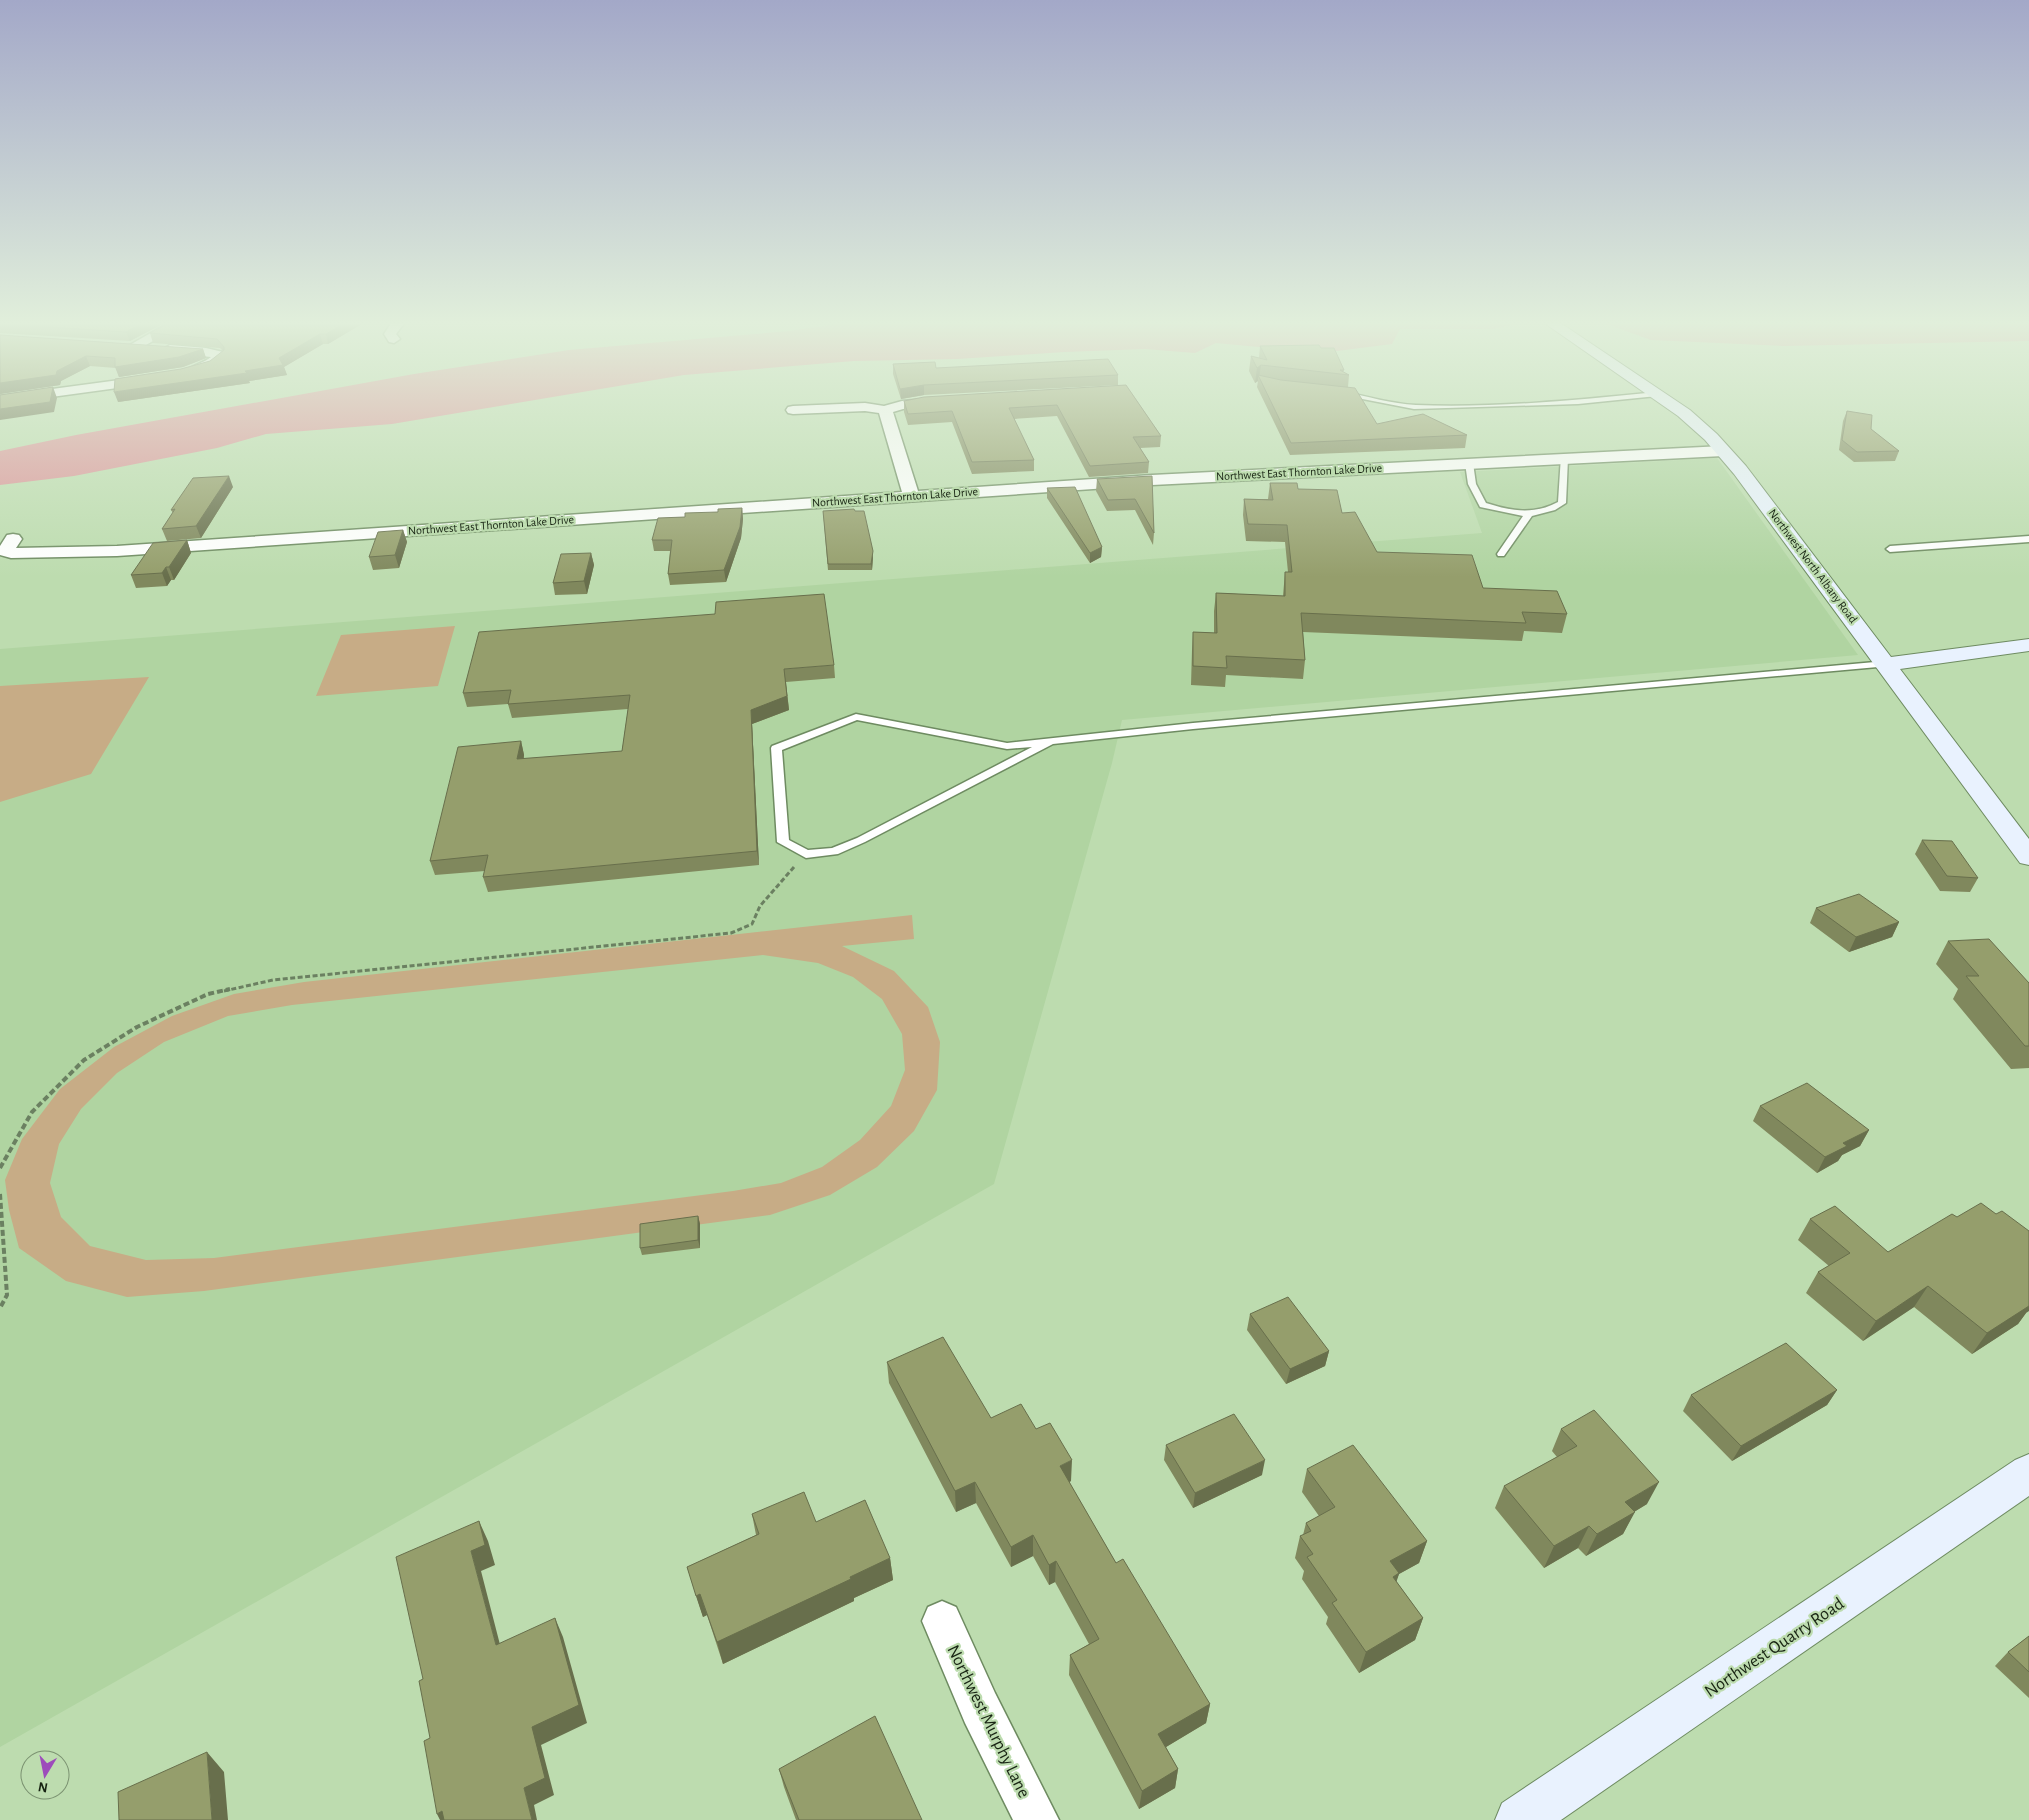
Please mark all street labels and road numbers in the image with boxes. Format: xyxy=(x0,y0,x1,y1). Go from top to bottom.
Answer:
street label: Northwest East Thornton Lake Drive xyxy=(1216,462,1382,482)
street label: Northwest East Thornton Lake Drive xyxy=(812,485,978,509)
street label: Northwest North Albany Road xyxy=(1766,507,1860,626)
street label: Northwest East Thornton Lake Drive xyxy=(408,513,574,537)
street label: Northwest Quarry Road xyxy=(1702,1595,1848,1701)
street label: Northwest Murphy Lane xyxy=(943,1642,1033,1801)

